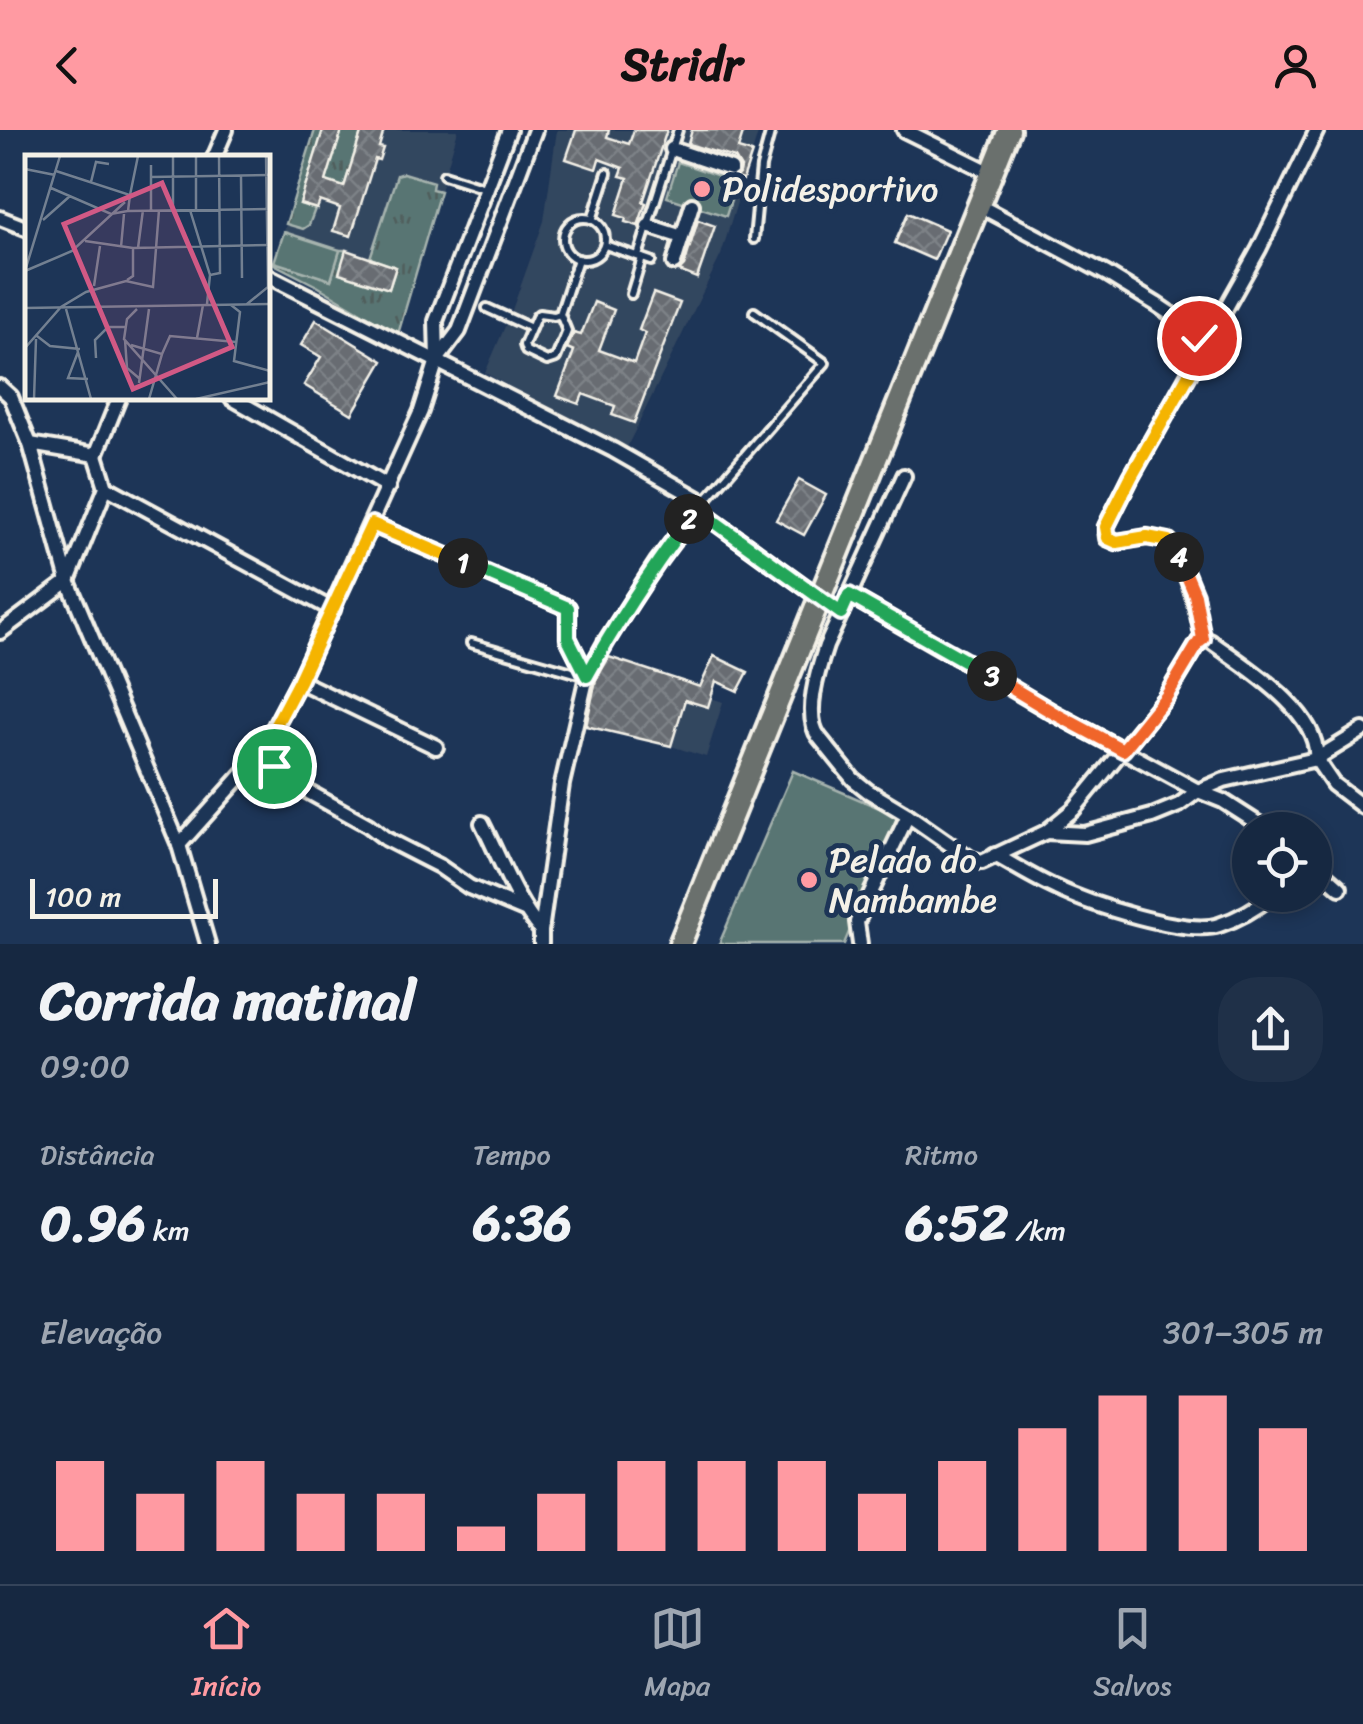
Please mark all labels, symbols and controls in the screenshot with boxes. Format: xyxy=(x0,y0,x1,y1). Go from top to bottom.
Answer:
text: Stridr xyxy=(621,25,742,105)
icon: back xyxy=(40,38,95,93)
icon: person xyxy=(1268,38,1323,93)
inset map xyxy=(25,155,270,400)
place label: Polidesportivo xyxy=(722,158,938,220)
marker: Polidesportivo xyxy=(691,178,713,200)
pin xyxy=(1157,296,1242,381)
icon: check xyxy=(1172,311,1227,366)
pin: 2 xyxy=(664,494,714,544)
text: 2 xyxy=(681,494,697,543)
pin: 4 xyxy=(1154,532,1204,582)
text: 4 xyxy=(1170,532,1188,581)
pin: 1 xyxy=(438,538,488,588)
text: 1 xyxy=(457,538,469,587)
pin: 3 xyxy=(967,651,1017,701)
text: 3 xyxy=(984,651,1000,700)
pin xyxy=(232,724,317,809)
icon: arrive xyxy=(247,739,302,794)
map controls xyxy=(1232,812,1332,912)
button: locate xyxy=(1232,812,1332,912)
place label: Pelado do Nambambe xyxy=(829,829,997,931)
marker: Pelado do Nambambe xyxy=(798,869,820,891)
text: 100 m xyxy=(45,872,121,921)
scale bar xyxy=(30,874,218,918)
text: Corrida matinal xyxy=(40,952,416,1049)
button: share xyxy=(1218,977,1323,1082)
text: 09:00 xyxy=(40,1038,130,1095)
text: Distância xyxy=(40,1130,155,1179)
text: Tempo xyxy=(473,1130,551,1179)
text: Ritmo xyxy=(905,1130,978,1179)
text: 0.96 xyxy=(40,1179,146,1268)
text: 6:36 xyxy=(473,1179,572,1268)
text: 6:52 xyxy=(905,1179,1008,1268)
text: km xyxy=(146,1206,189,1255)
text: /km xyxy=(1008,1206,1066,1255)
text: Elevação xyxy=(40,1304,162,1361)
text: 301–305 m xyxy=(1163,1304,1323,1361)
tab: Início xyxy=(192,1601,261,1710)
tab: Mapa xyxy=(644,1601,710,1710)
tab: Salvos xyxy=(1093,1601,1171,1710)

